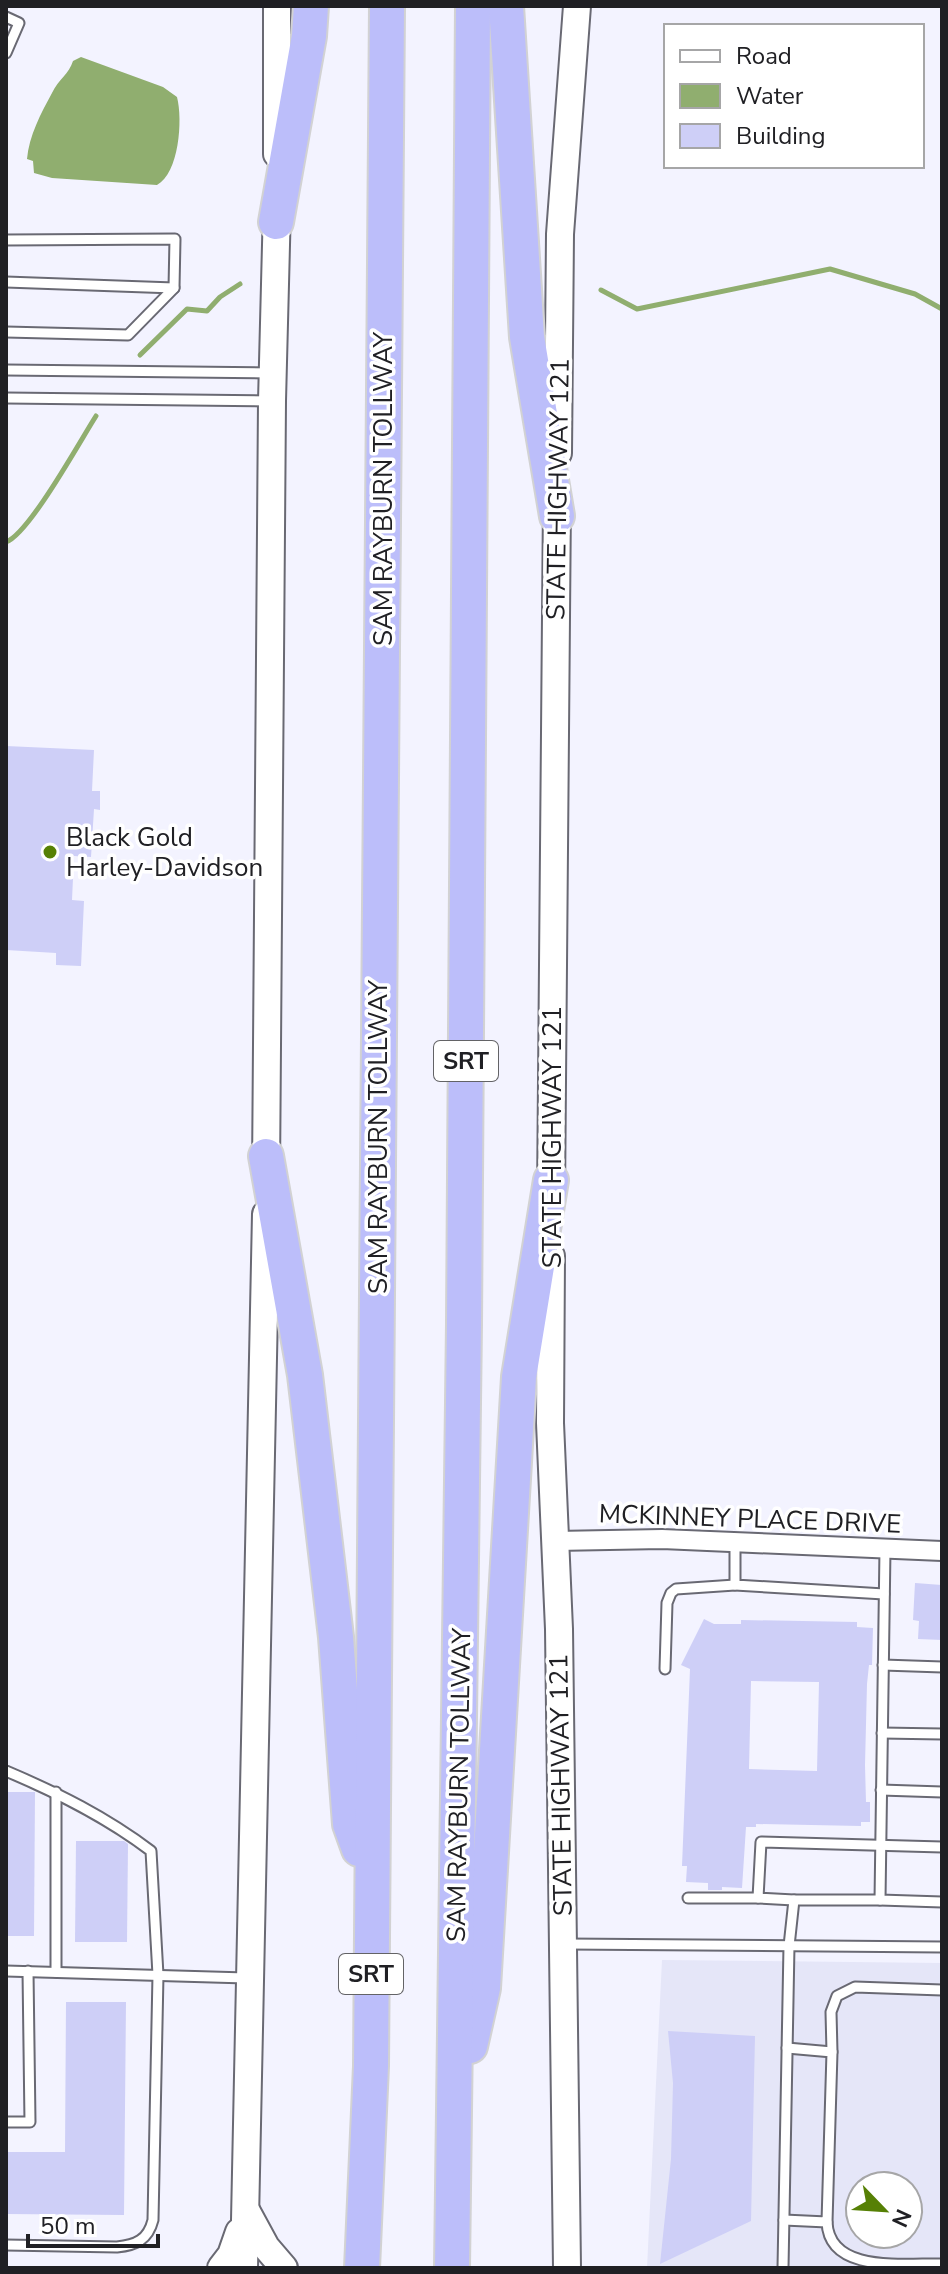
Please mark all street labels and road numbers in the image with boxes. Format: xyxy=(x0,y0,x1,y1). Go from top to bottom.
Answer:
street label: SAM RAYBURN TOLLWAY xyxy=(366,331,401,646)
street label: STATE HIGHWAY 121 xyxy=(538,358,578,620)
street label: SAM RAYBURN TOLLWAY xyxy=(361,979,396,1294)
street label: STATE HIGHWAY 121 xyxy=(535,1006,570,1268)
road number: SRT xyxy=(434,1041,498,1081)
street label: MCKINNEY PLACE DRIVE xyxy=(598,1496,902,1542)
street label: SAM RAYBURN TOLLWAY xyxy=(439,1627,479,1942)
street label: STATE HIGHWAY 121 xyxy=(541,1654,581,1916)
road number: SRT xyxy=(339,1954,403,1994)

